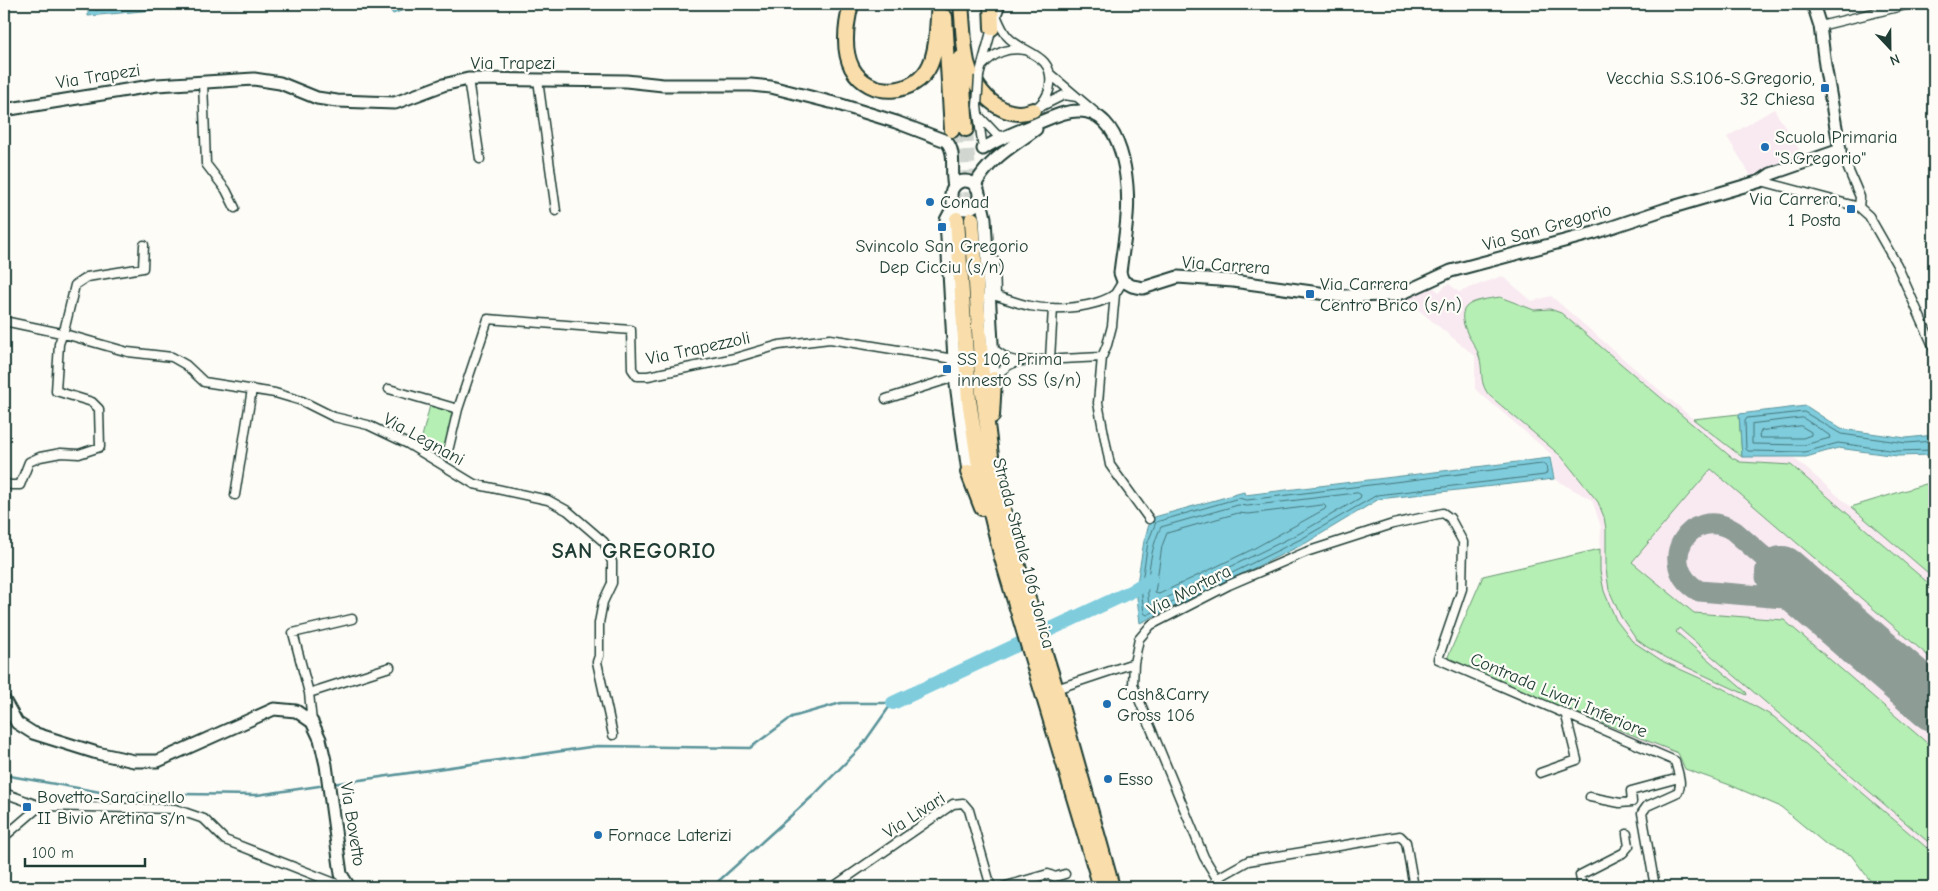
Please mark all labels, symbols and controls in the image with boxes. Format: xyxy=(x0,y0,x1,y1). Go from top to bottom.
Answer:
north arrow xyxy=(1866,22,1916,72)
text: N xyxy=(1887,50,1902,69)
street label: Via Trapezi xyxy=(471,53,556,74)
street label: Via Trapezi xyxy=(54,59,142,94)
place label: Vecchia S.S.106-S.Gregorio, 32 Chiesa xyxy=(1606,68,1815,110)
marker: Vecchia S.S.106-S.Gregorio, 32 Chiesa xyxy=(1819,82,1831,94)
place label: Scuola Primaria "S.Gregorio" xyxy=(1775,127,1898,169)
marker: Scuola Primaria "S.Gregorio" xyxy=(1759,141,1771,153)
place label: Via Carrera, 1 Posta xyxy=(1750,189,1841,231)
place label: Conad xyxy=(940,192,989,213)
marker: Conad xyxy=(924,196,936,208)
street label: Via San Gregorio xyxy=(1480,199,1614,256)
marker: Via Carrera, 1 Posta xyxy=(1845,203,1857,215)
marker: Svincolo San Gregorio Dep Cicciu (s/n) xyxy=(936,221,948,233)
place label: Svincolo San Gregorio Dep Cicciu (s/n) xyxy=(856,236,1028,278)
street label: Via Carrera xyxy=(1181,252,1271,279)
place label: Via Carrera Centro Brico (s/n) xyxy=(1320,274,1462,316)
marker: Via Carrera Centro Brico (s/n) xyxy=(1304,288,1316,300)
street label: Via Trapezzoli xyxy=(644,327,752,370)
place label: SS 106 Prima innesto SS (s/n) xyxy=(957,349,1081,391)
marker: SS 106 Prima innesto SS (s/n) xyxy=(941,363,953,375)
street label: Via Legnani xyxy=(379,409,468,470)
street label: Strada Statale 106 Jonica xyxy=(988,456,1059,651)
district label: SAN GREGORIO xyxy=(552,538,716,564)
street label: Via Mortara xyxy=(1144,560,1234,620)
street label: Contrada Livari Inferiore xyxy=(1467,649,1651,742)
place label: Cash&Carry Gross 106 xyxy=(1117,684,1210,726)
marker: Cash&Carry Gross 106 xyxy=(1101,698,1113,710)
place label: Esso xyxy=(1118,769,1153,790)
marker: Esso xyxy=(1102,773,1114,785)
street label: Via Bovetto xyxy=(335,780,370,868)
place label: Bovetto-Saracinello II Bivio Aretina s/n xyxy=(37,787,186,829)
street label: Via Livari xyxy=(879,788,949,843)
marker: Bovetto-Saracinello II Bivio Aretina s/n xyxy=(21,801,33,813)
place label: Fornace Laterizi xyxy=(608,825,732,846)
marker: Fornace Laterizi xyxy=(592,829,604,841)
scale bar xyxy=(25,836,145,868)
text: 100 m xyxy=(32,844,74,862)

